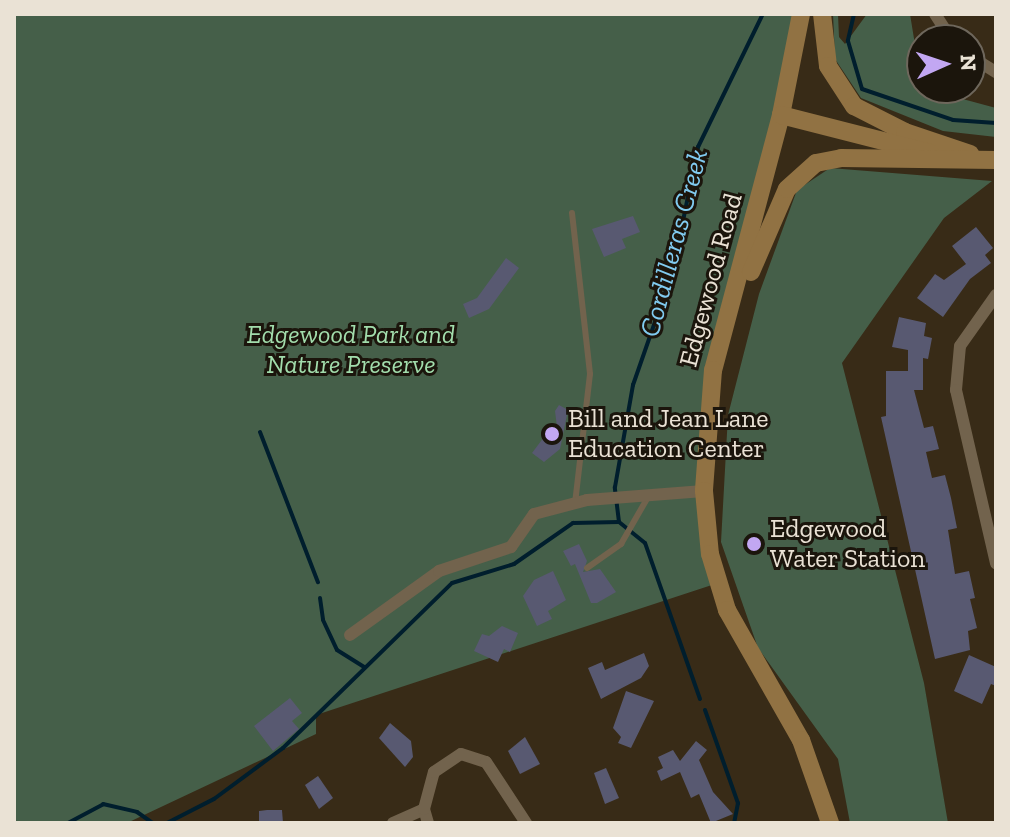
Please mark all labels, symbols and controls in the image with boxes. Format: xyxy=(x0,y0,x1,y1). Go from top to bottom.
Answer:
north arrow xyxy=(906,24,986,104)
text: N xyxy=(955,54,982,72)
water label: Cordilleras Creek xyxy=(633,145,715,341)
street label: Edgewood Road xyxy=(673,190,749,370)
park label: Edgewood Park and Nature Preserve xyxy=(247,319,455,380)
place label: Bill and Jean Lane Education Center xyxy=(568,403,769,464)
marker: Bill and Jean Lane Education Center xyxy=(543,425,561,443)
place label: Edgewood Water Station xyxy=(770,513,926,574)
marker: Edgewood Water Station xyxy=(745,535,763,553)

